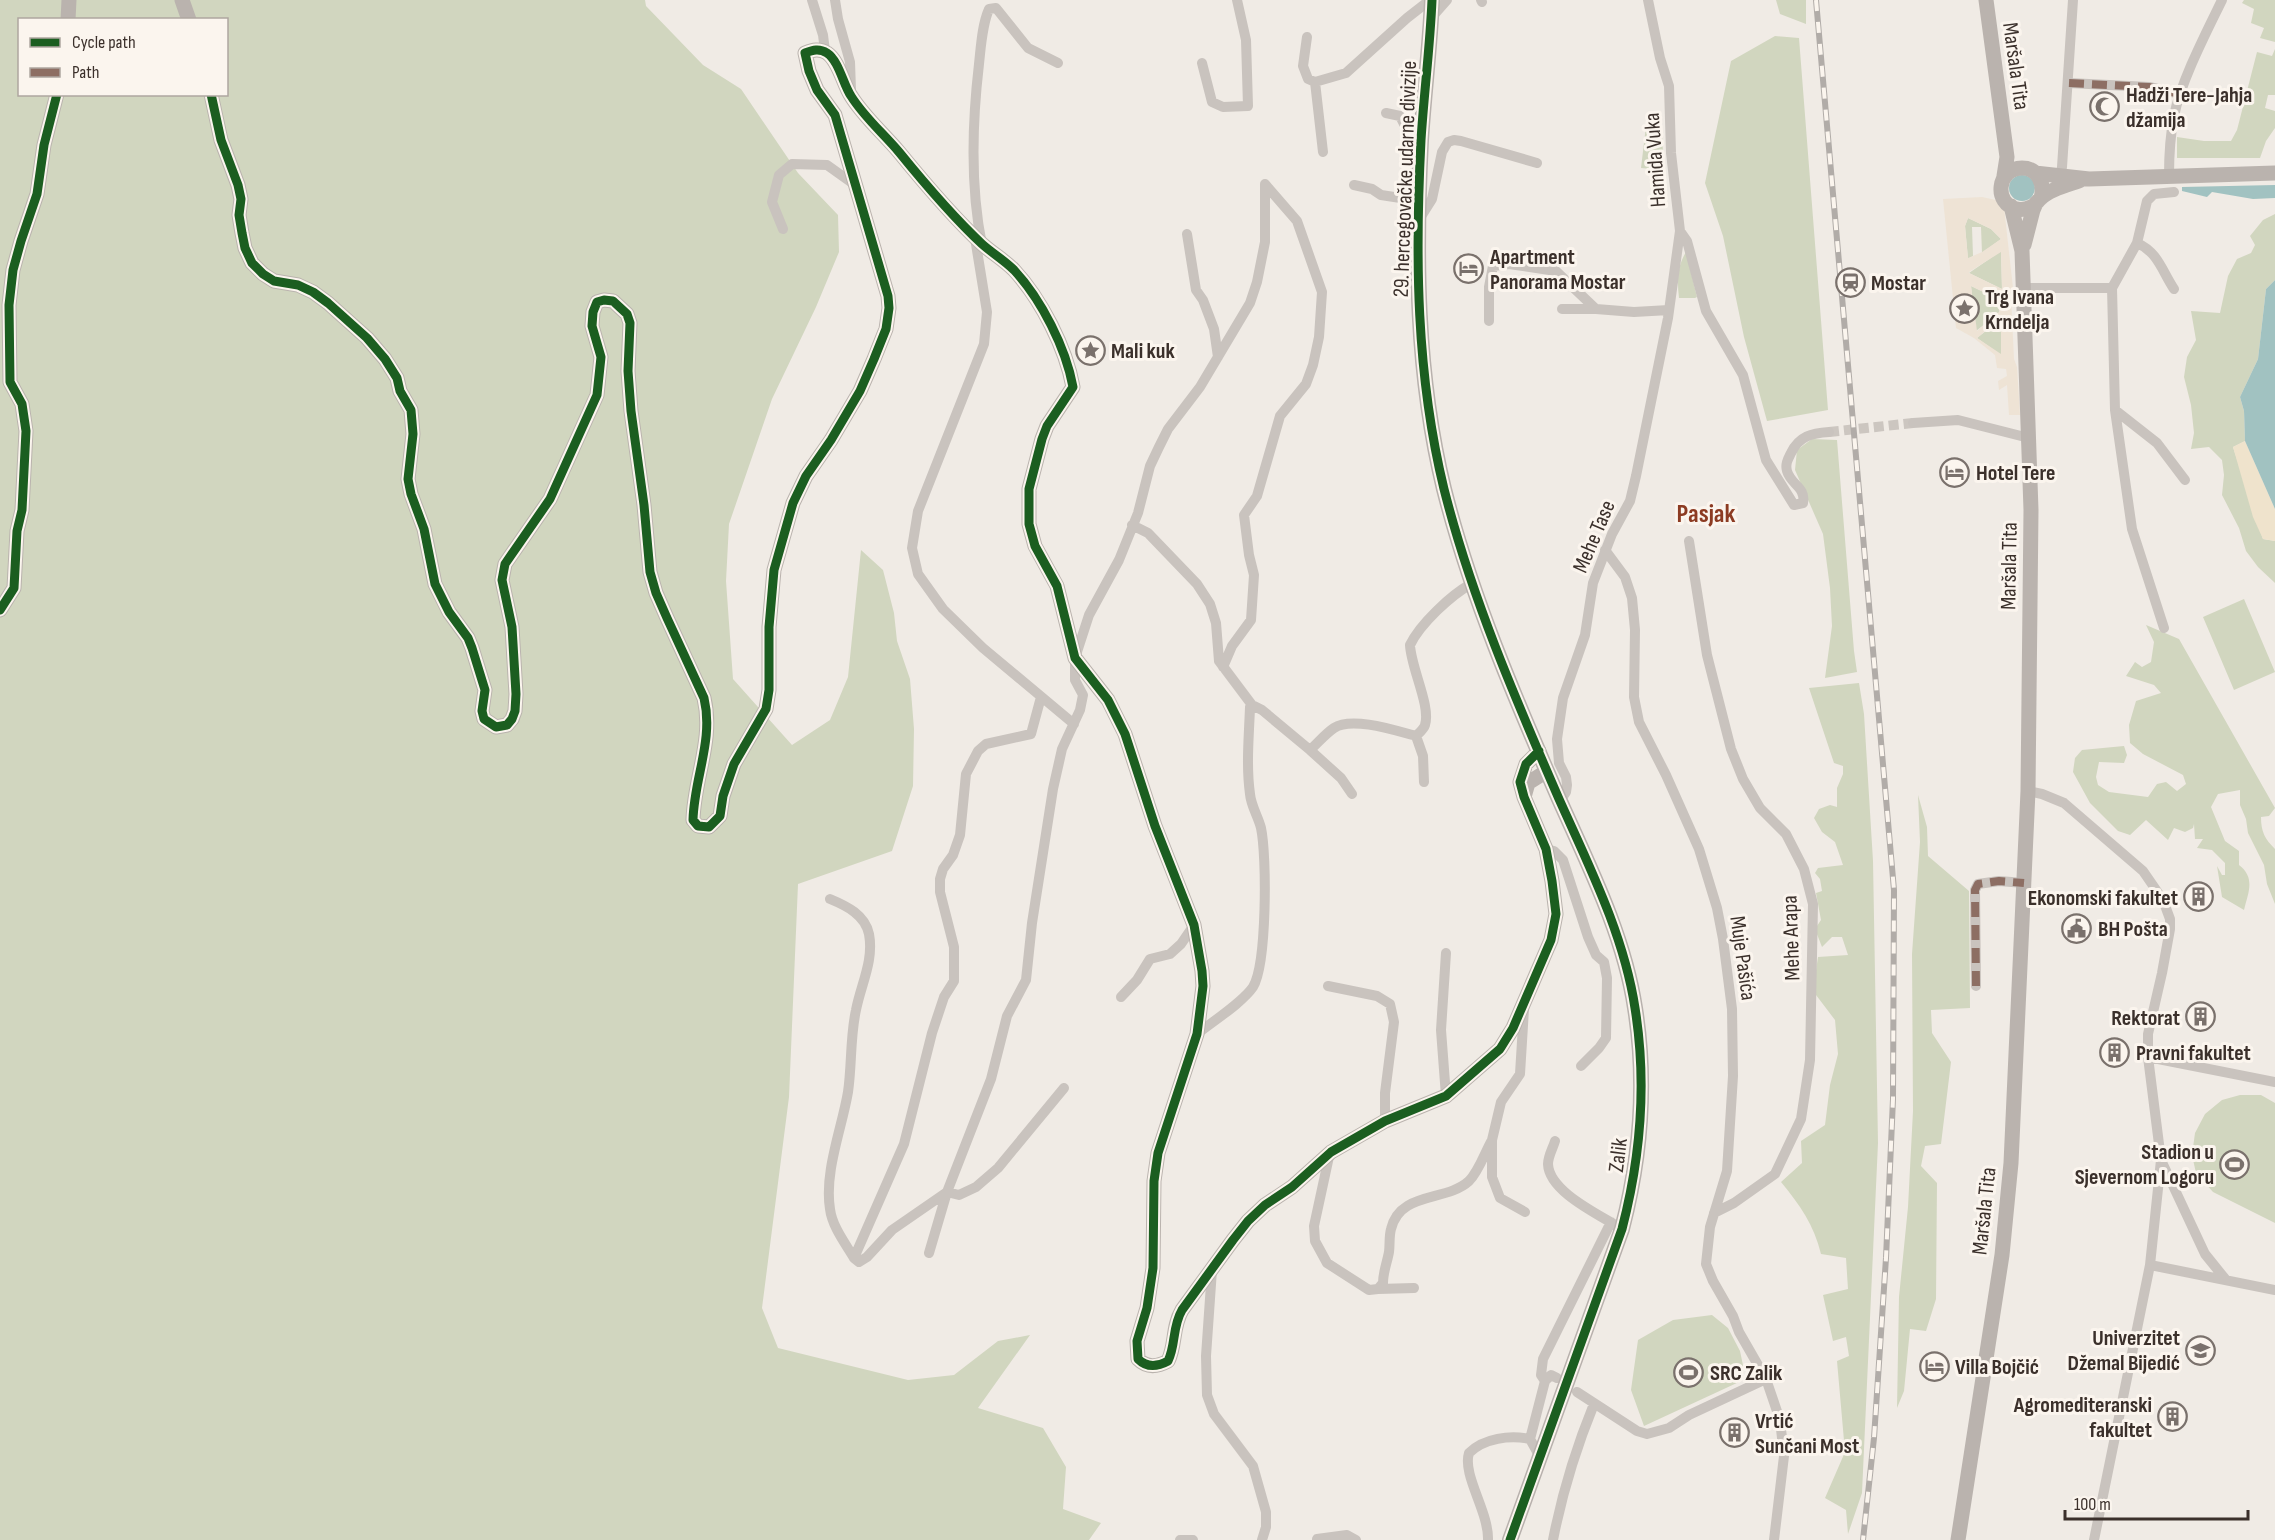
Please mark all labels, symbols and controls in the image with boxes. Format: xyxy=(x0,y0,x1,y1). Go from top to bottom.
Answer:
legend xyxy=(18,18,228,96)
street label: Maršala Tita xyxy=(1996,21,2035,112)
text: Cycle path xyxy=(72,32,136,53)
street label: 29. hercegovačke udarne divizije xyxy=(1388,60,1423,298)
text: Path xyxy=(72,62,100,83)
place label: Hadži Tere-Jahja džamija xyxy=(2126,82,2252,134)
mosque icon: Hadži Tere-Jahja džamija xyxy=(2089,91,2121,123)
street label: Hamida Vuka xyxy=(1639,112,1672,208)
place label: Apartment Panorama Mostar xyxy=(1489,244,1626,296)
hotel icon: Apartment Panorama Mostar xyxy=(1453,253,1485,285)
station icon: Mostar xyxy=(1834,266,1866,298)
place label: Mostar xyxy=(1871,270,1926,297)
place label: Trg Ivana Krndelja xyxy=(1985,284,2054,336)
place icon: Trg Ivana Krndelja xyxy=(1948,293,1980,325)
place icon: Mali kuk xyxy=(1074,334,1106,366)
place label: Mali kuk xyxy=(1111,338,1175,365)
hotel icon: Hotel Tere xyxy=(1939,456,1971,488)
place label: Hotel Tere xyxy=(1976,460,2055,487)
street label: Mehe Tase xyxy=(1567,496,1622,577)
district label: Pasjak xyxy=(1677,499,1735,530)
street label: Maršala Tita xyxy=(1995,522,2024,610)
building icon: Ekonomski fakultet xyxy=(2183,881,2215,913)
place label: Ekonomski fakultet xyxy=(2028,885,2178,912)
street label: Mehe Arapa xyxy=(1777,895,1806,981)
public building icon: BH Pošta xyxy=(2061,912,2093,944)
street label: Muje Pašića xyxy=(1723,914,1762,1002)
place label: BH Pošta xyxy=(2098,916,2168,943)
building icon: Rektorat xyxy=(2185,1001,2217,1033)
place label: Rektorat xyxy=(2111,1005,2180,1032)
building icon: Pravni fakultet xyxy=(2099,1036,2131,1068)
place label: Pravni fakultet xyxy=(2136,1040,2251,1067)
street label: Zalik xyxy=(1603,1136,1634,1174)
place label: Stadion u Sjevernom Logoru xyxy=(2075,1139,2214,1191)
sports icon: Stadion u Sjevernom Logoru xyxy=(2219,1148,2251,1180)
street label: Maršala Tita xyxy=(1966,1166,2003,1256)
place label: Univerzitet Džemal Bijedić xyxy=(2068,1325,2180,1377)
school or university icon: Univerzitet Džemal Bijedić xyxy=(2185,1334,2217,1366)
hotel icon: Villa Bojčić xyxy=(1918,1350,1950,1382)
place label: Villa Bojčić xyxy=(1955,1354,2039,1381)
sports icon: SRC Zalik xyxy=(1673,1356,1705,1388)
place label: SRC Zalik xyxy=(1710,1360,1783,1387)
place label: Agromediteranski fakultet xyxy=(2013,1392,2152,1444)
building icon: Agromediteranski fakultet xyxy=(2157,1401,2189,1433)
place label: Vrtić Sunčani Most xyxy=(1755,1408,1859,1460)
building icon: Vrtić Sunčani Most xyxy=(1718,1417,1750,1449)
scale bar xyxy=(2065,1483,2248,1521)
text: 100 m xyxy=(2074,1494,2111,1515)

